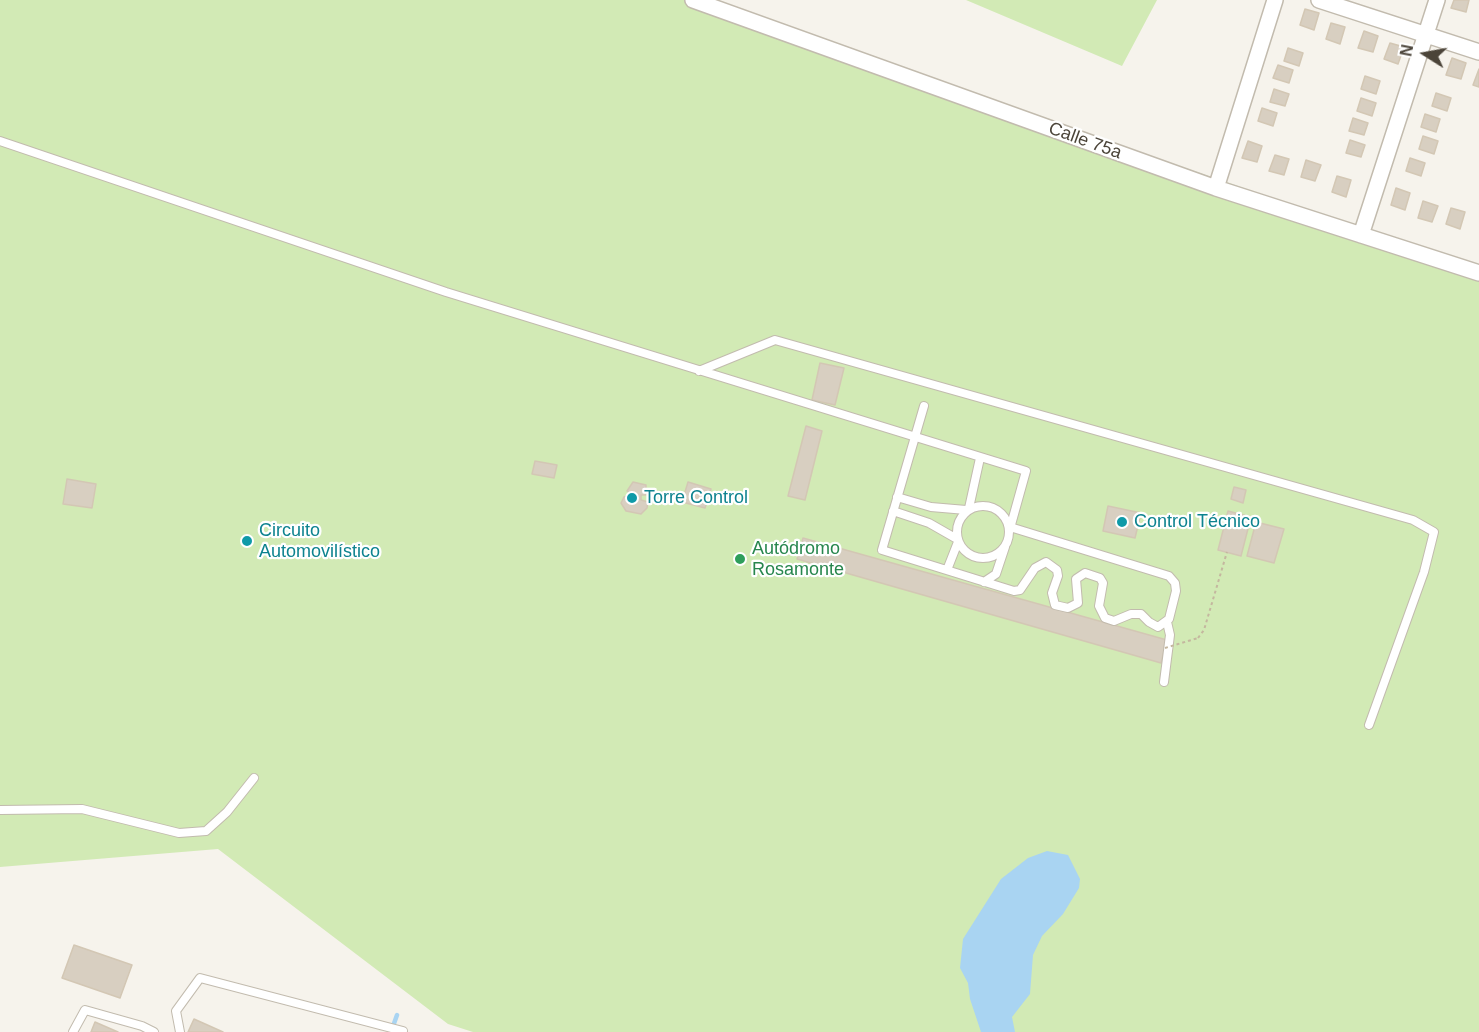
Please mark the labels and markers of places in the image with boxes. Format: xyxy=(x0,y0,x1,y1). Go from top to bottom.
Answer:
place label: Torre Control xyxy=(644,487,748,509)
marker: Torre Control xyxy=(625,491,639,505)
place label: Control Técnico xyxy=(1134,511,1260,533)
marker: Control Técnico xyxy=(1115,515,1129,529)
place label: Circuito Automovilístico xyxy=(259,520,380,562)
marker: Circuito Automovilístico xyxy=(240,534,254,548)
place label: Autódromo Rosamonte xyxy=(752,538,844,580)
marker: Autódromo Rosamonte xyxy=(733,552,747,566)

